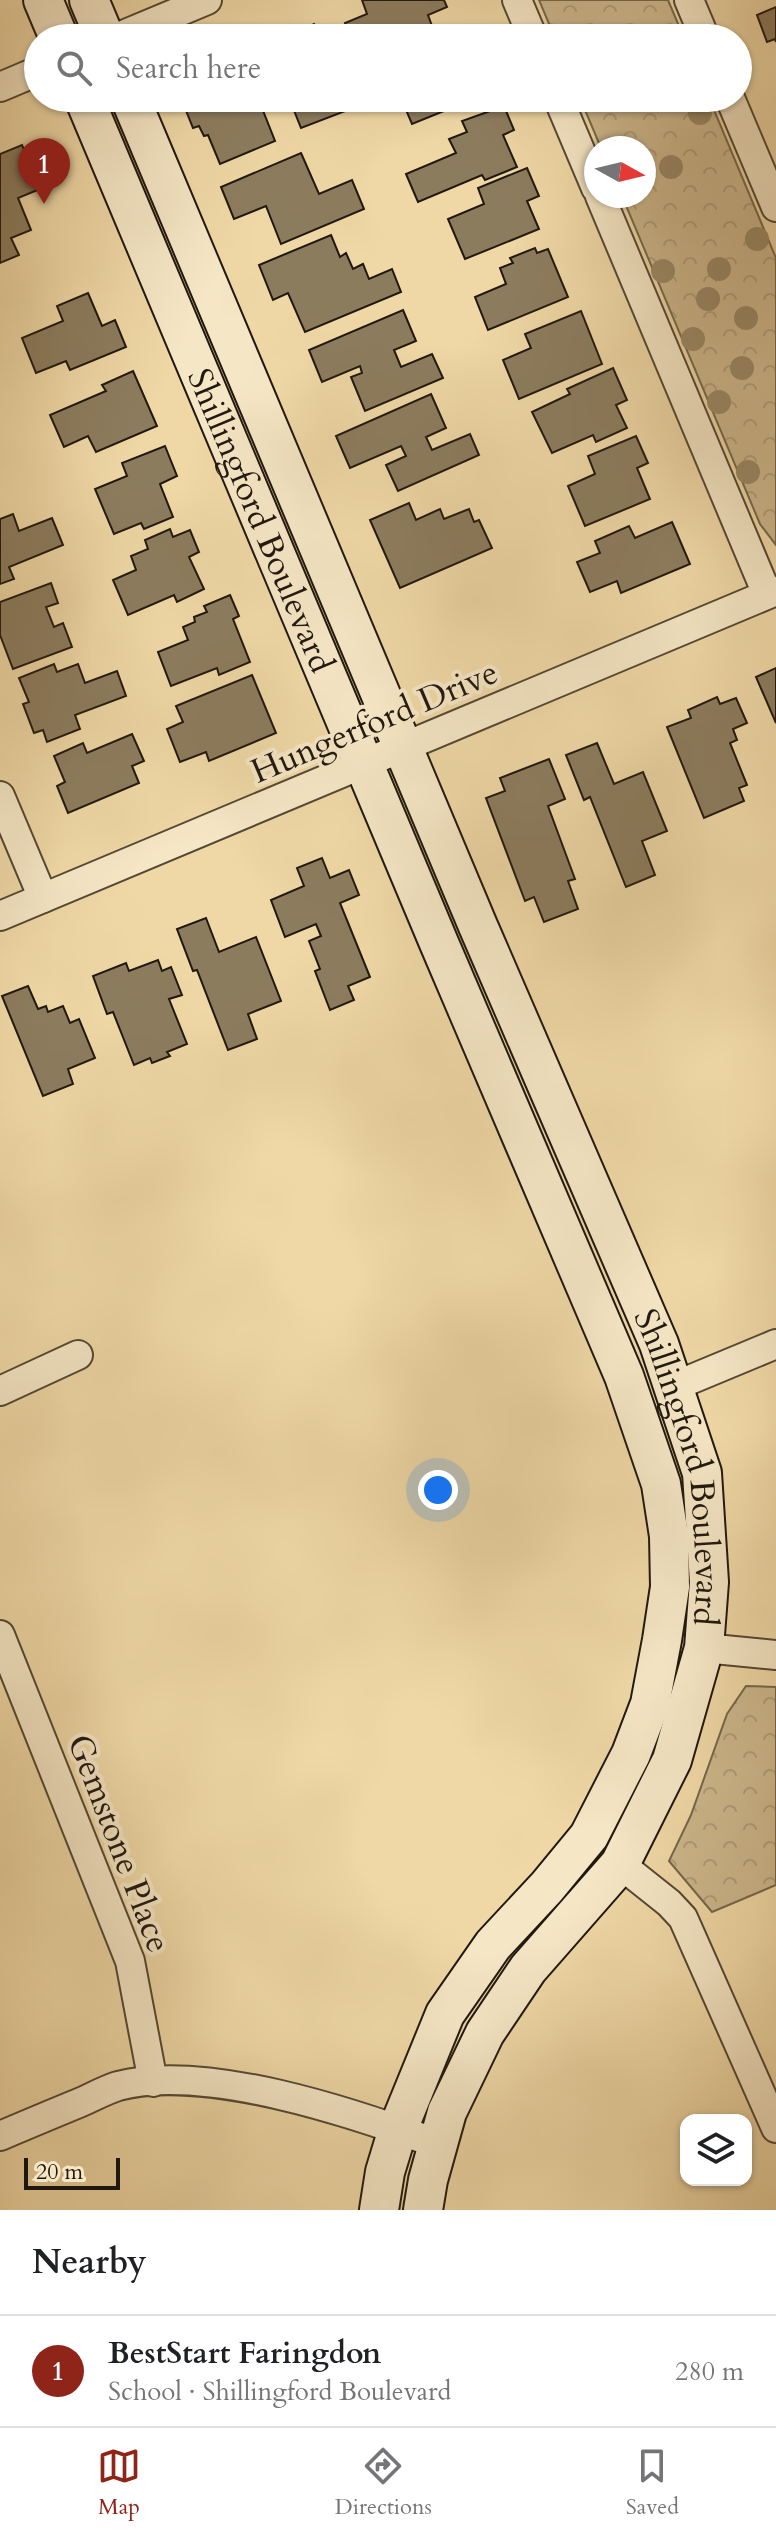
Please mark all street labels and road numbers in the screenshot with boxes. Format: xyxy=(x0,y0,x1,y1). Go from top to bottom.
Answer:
street label: Shillingford Boulevard xyxy=(176,362,345,680)
street label: Hungerford Drive xyxy=(244,649,505,795)
street label: Shillingford Boulevard xyxy=(622,1302,731,1627)
street label: Gemstone Place xyxy=(56,1728,182,1959)

